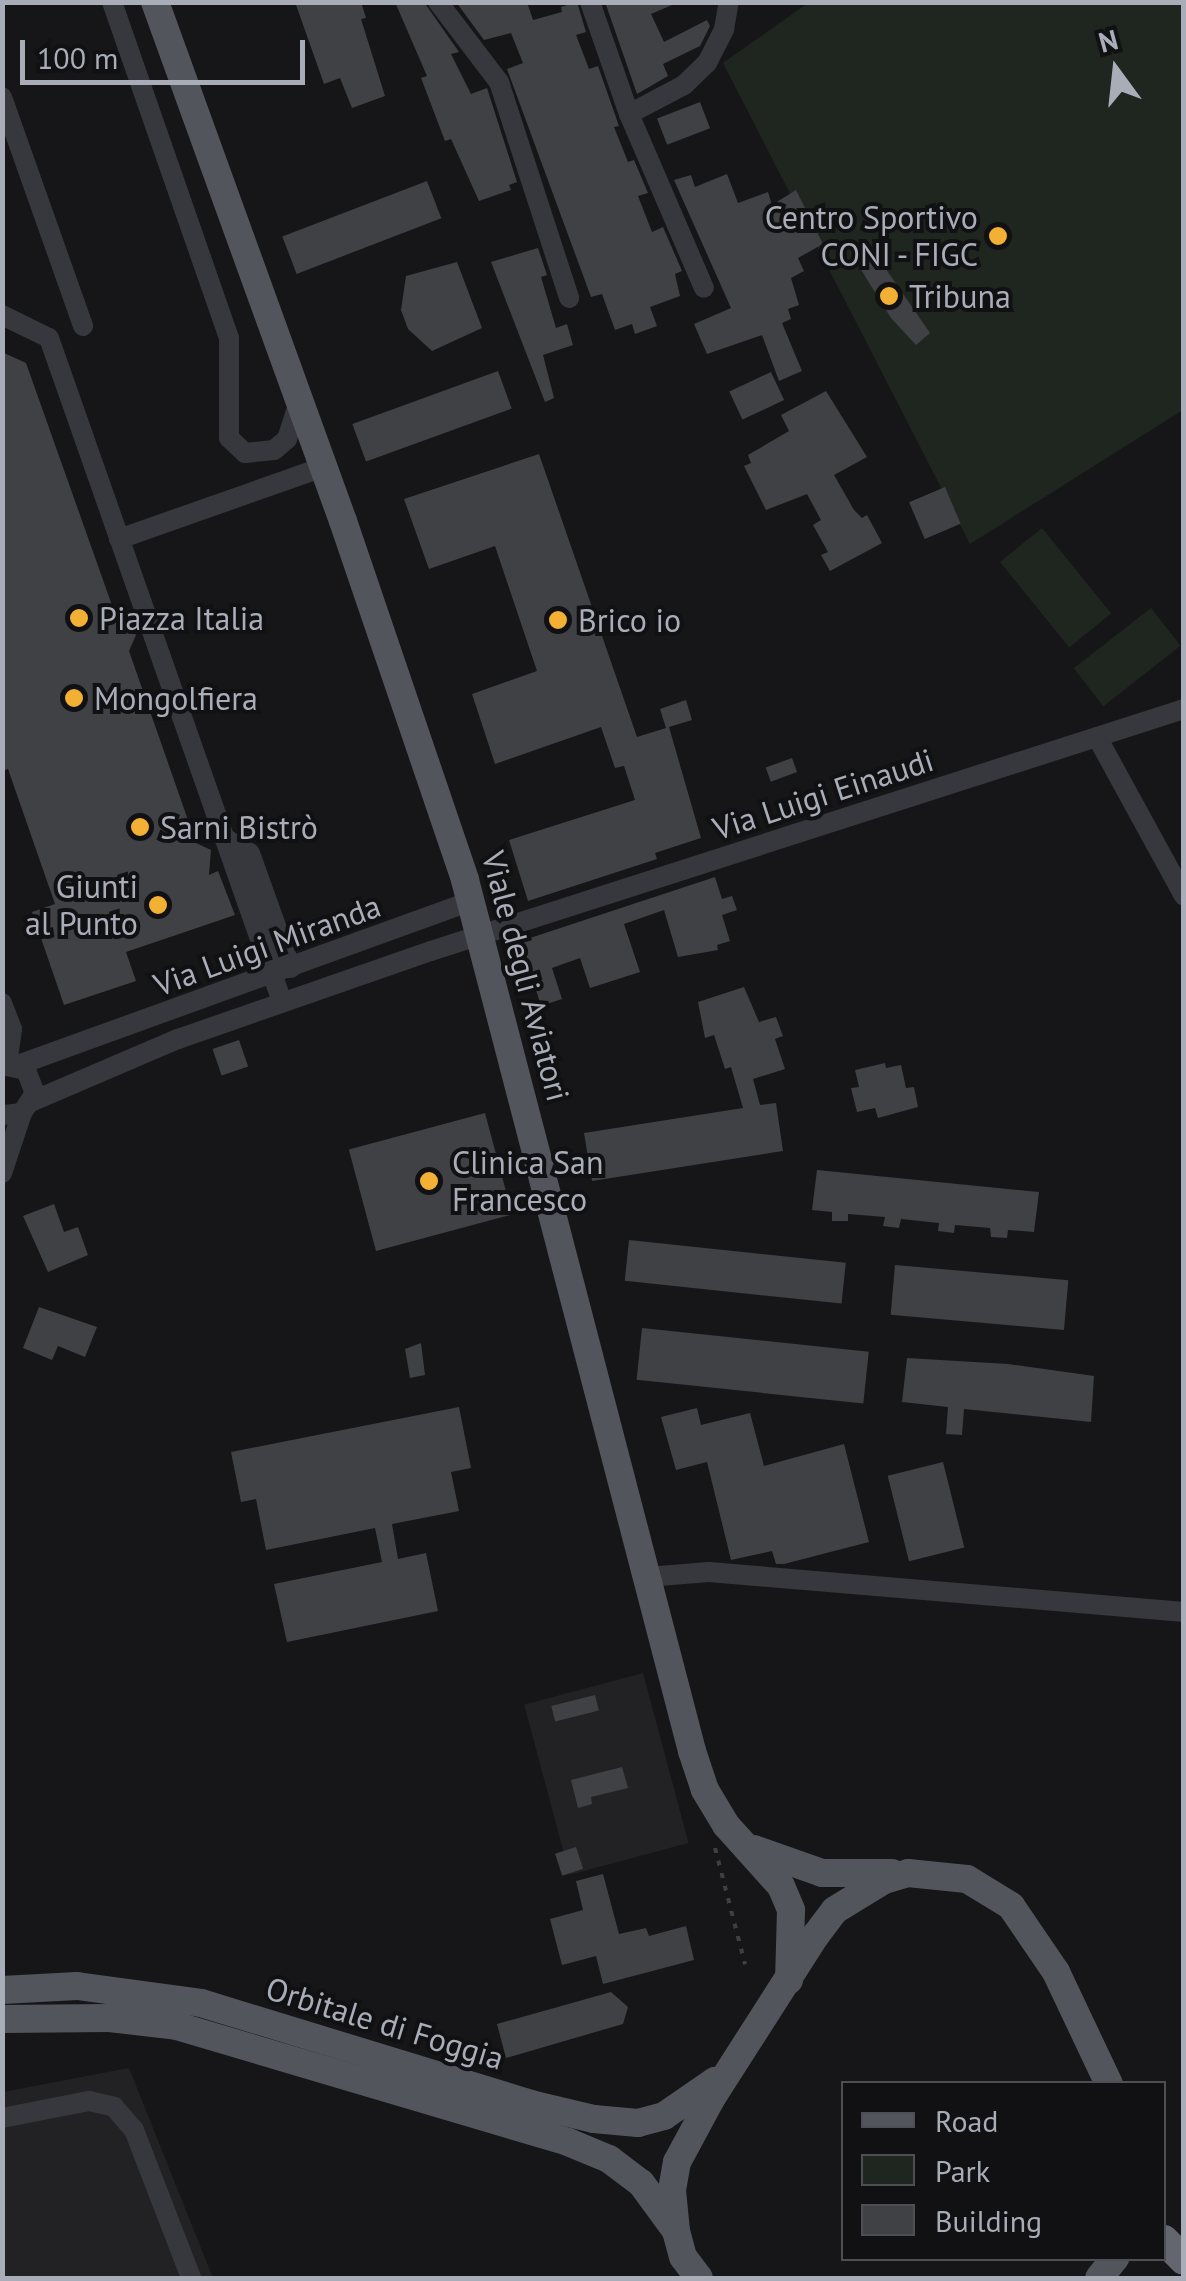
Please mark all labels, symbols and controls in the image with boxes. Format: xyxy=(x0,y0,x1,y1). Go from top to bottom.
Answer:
scale bar xyxy=(25,20,310,82)
north arrow xyxy=(1066,20,1166,120)
text: N xyxy=(1094,20,1122,61)
text: 100 m xyxy=(37,38,118,77)
place label: Centro Sportivo CONI - FIGC xyxy=(765,199,978,274)
marker: Centro Sportivo CONI - FIGC xyxy=(987,225,1009,247)
place label: Tribuna xyxy=(909,277,1011,315)
marker: Tribuna xyxy=(878,285,900,307)
place label: Piazza Italia xyxy=(99,599,264,637)
place label: Brico io xyxy=(578,601,681,639)
marker: Piazza Italia xyxy=(68,607,90,629)
marker: Brico io xyxy=(547,609,569,631)
place label: Mongolfiera xyxy=(94,679,258,717)
marker: Mongolfiera xyxy=(63,687,85,709)
street label: Via Luigi Einaudi xyxy=(708,740,938,848)
place label: Sarni Bistrò xyxy=(160,808,318,846)
marker: Sarni Bistrò xyxy=(129,816,151,838)
street label: Viale degli Aviatori xyxy=(474,846,578,1106)
place label: Giunti al Punto xyxy=(25,868,138,943)
street label: Via Luigi Miranda xyxy=(148,886,386,1004)
marker: Giunti al Punto xyxy=(147,894,169,916)
place label: Clinica San Francesco xyxy=(452,1144,603,1219)
marker: Clinica San Francesco xyxy=(416,1168,442,1194)
street label: Orbitale di Foggia xyxy=(262,1969,508,2077)
legend xyxy=(841,2081,1166,2261)
text: Road xyxy=(935,2101,999,2140)
text: Park xyxy=(935,2151,990,2190)
text: Building xyxy=(935,2201,1042,2240)

